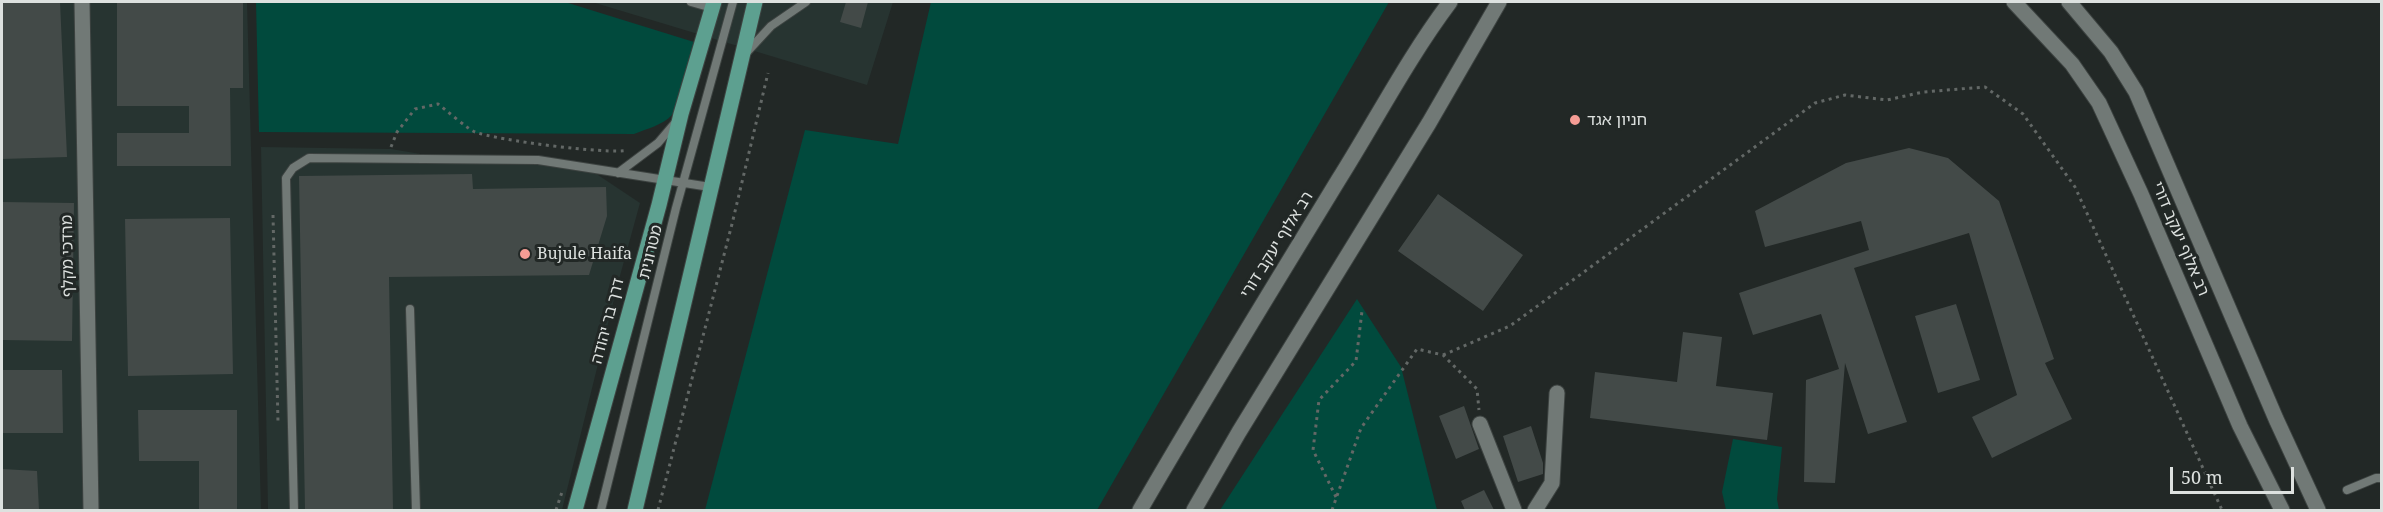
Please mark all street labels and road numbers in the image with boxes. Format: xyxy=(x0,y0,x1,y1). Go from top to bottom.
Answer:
street label: רב אלוף יעקב דורי xyxy=(2147,179,2213,299)
street label: רב אלוף יעקב דורי xyxy=(1236,188,1318,302)
street label: מרדכי מקלף xyxy=(58,215,78,297)
street label: מטרונית xyxy=(635,223,667,281)
street label: דרך בר יהודה xyxy=(587,276,629,366)

